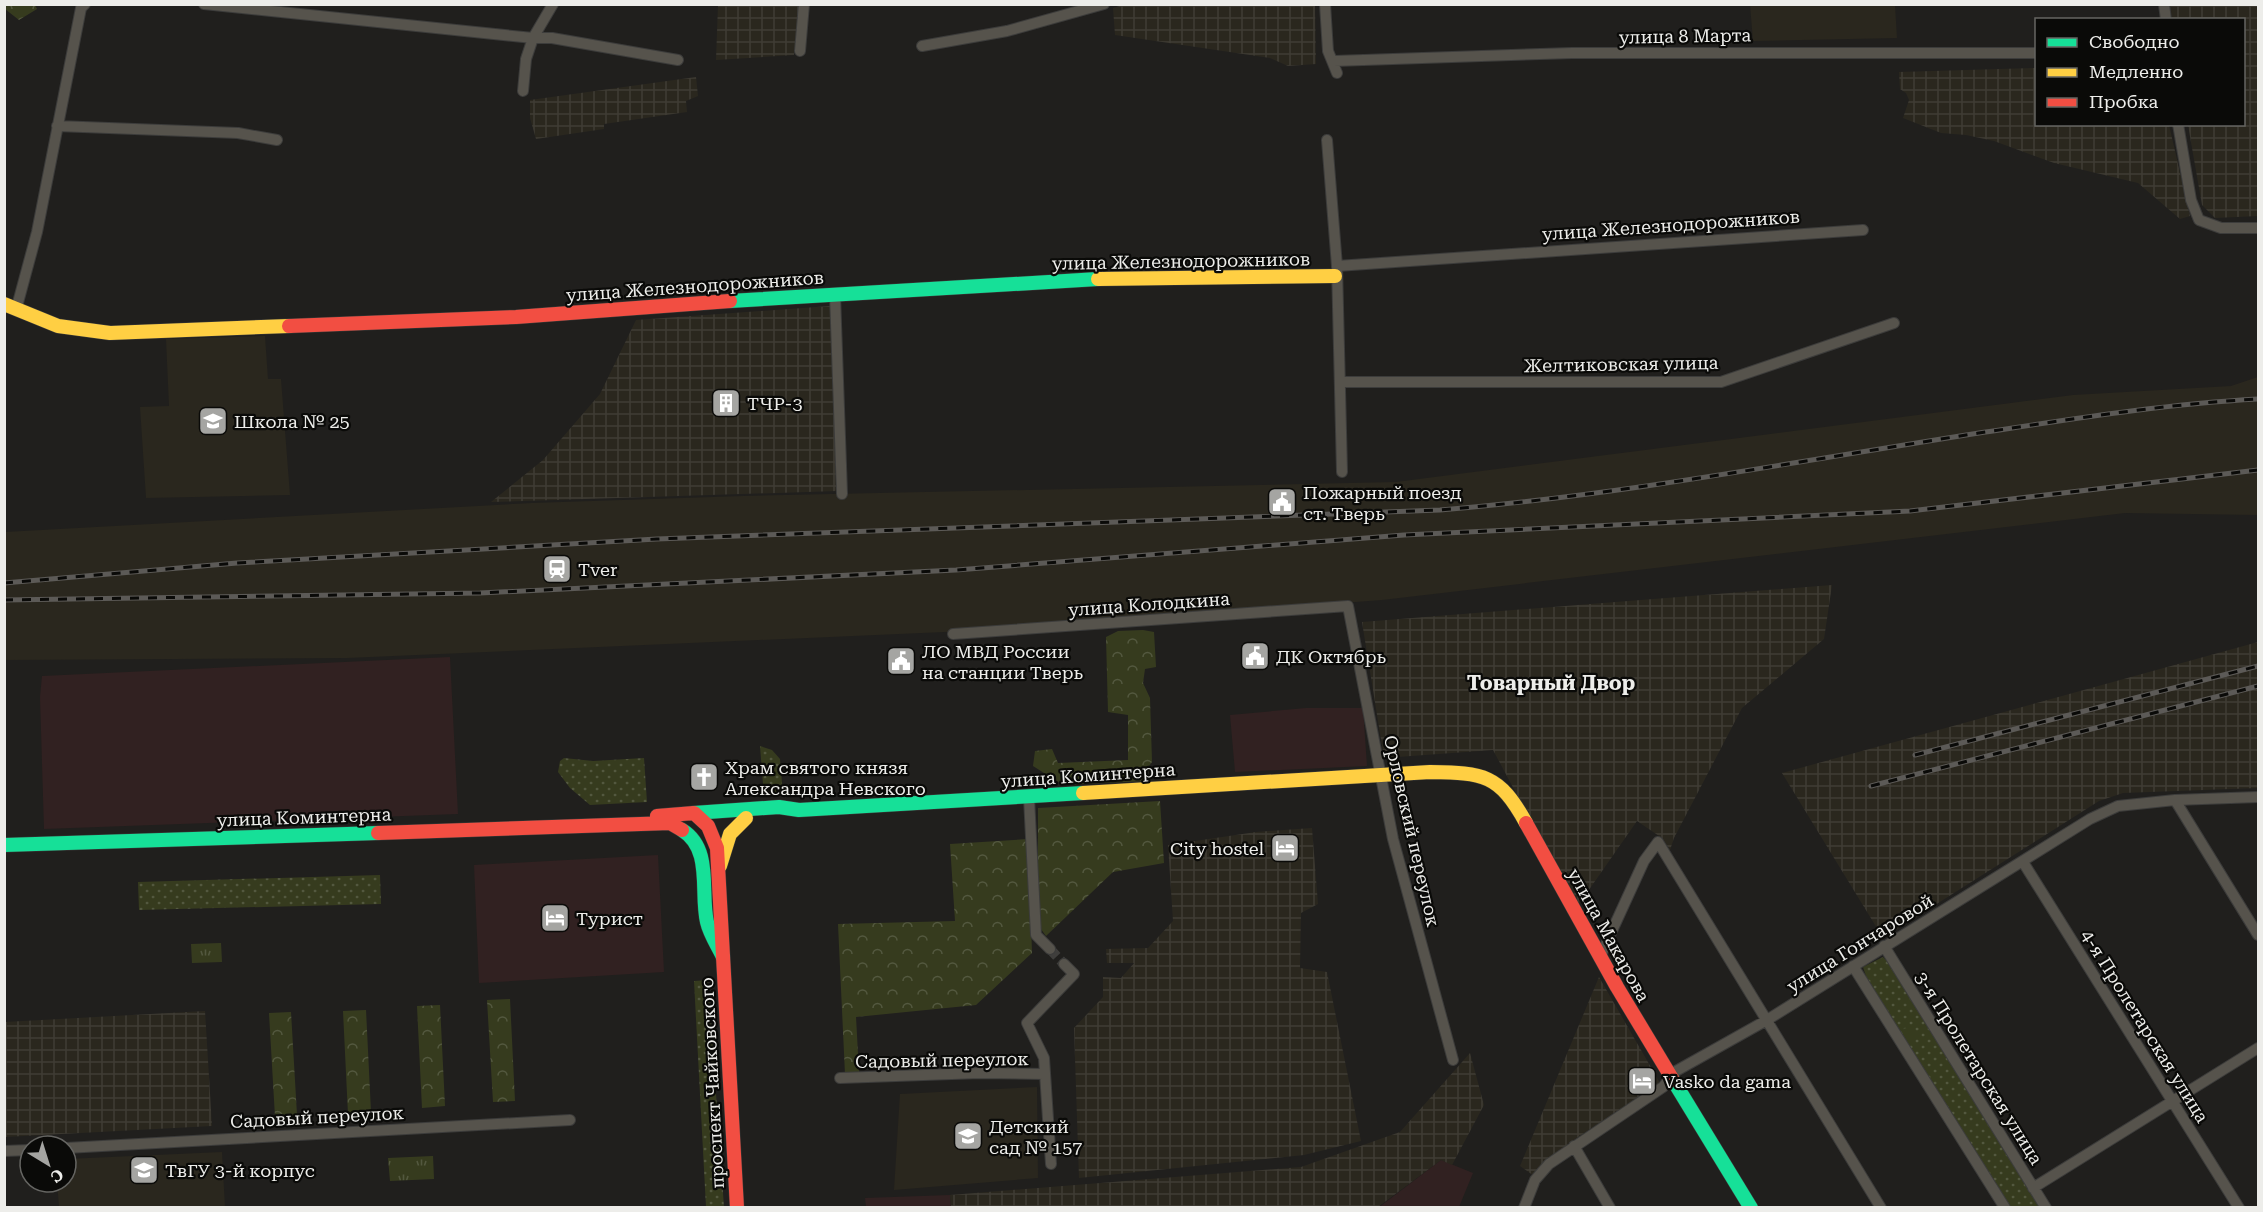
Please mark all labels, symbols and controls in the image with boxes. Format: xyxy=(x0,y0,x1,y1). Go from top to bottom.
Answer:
legend xyxy=(2035,18,2245,126)
street label: улица 8 Марта xyxy=(1619,24,1751,48)
text: Свободно xyxy=(2089,31,2179,52)
text: Медленно xyxy=(2089,61,2183,82)
text: Пробка xyxy=(2089,91,2158,112)
street label: улица Железнодорожников xyxy=(1541,206,1801,244)
street label: улица Железнодорожников xyxy=(1052,248,1310,274)
street label: улица Железнодорожников xyxy=(565,267,825,305)
street label: Желтиковская улица xyxy=(1524,352,1719,376)
building icon: ТЧР-3 xyxy=(710,387,742,419)
place label: ТЧР-3 xyxy=(747,393,803,414)
school or university icon: Школа № 25 xyxy=(197,405,229,437)
place label: Школа № 25 xyxy=(234,411,350,432)
place label: Пожарный поезд ст. Тверь xyxy=(1303,482,1462,524)
public building icon: Пожарный поезд ст. Тверь xyxy=(1266,486,1298,518)
station icon: Tver xyxy=(541,553,573,585)
place label: Tver xyxy=(578,559,617,580)
street label: улица Колодкина xyxy=(1068,588,1231,620)
public building icon: ДК Октябрь xyxy=(1239,640,1271,672)
place label: ЛО МВД России на станции Тверь xyxy=(922,641,1084,683)
public building icon: ЛО МВД России на станции Тверь xyxy=(885,645,917,677)
place label: ДК Октябрь xyxy=(1276,646,1386,667)
district label: Товарный Двор xyxy=(1467,671,1635,695)
street label: Орловский переулок xyxy=(1380,733,1444,929)
place label: Храм святого князя Александра Невского xyxy=(725,757,926,799)
street label: улица Коминтерна xyxy=(1000,758,1176,792)
church icon: Храм святого князя Александра Невского xyxy=(688,761,720,793)
street label: улица Коминтерна xyxy=(216,803,392,831)
hotel icon: City hostel xyxy=(1269,832,1301,864)
place label: City hostel xyxy=(1170,838,1264,859)
street label: улица Макарова xyxy=(1564,865,1655,1006)
street label: улица Гончаровой xyxy=(1783,889,1937,997)
hotel icon: Турист xyxy=(539,902,571,934)
place label: Турист xyxy=(576,908,643,929)
street label: 4-я Пролетарская улица xyxy=(2077,926,2213,1127)
street label: 3-я Пролетарская улица xyxy=(1911,968,2047,1169)
street label: проспект Чайковского xyxy=(696,977,728,1189)
street label: Садовый переулок xyxy=(855,1048,1029,1072)
hotel icon: Vasko da gama xyxy=(1626,1065,1658,1097)
place label: Vasko da gama xyxy=(1663,1071,1791,1092)
street label: Садовый переулок xyxy=(230,1102,404,1132)
place label: Детский сад № 157 xyxy=(989,1116,1082,1158)
school or university icon: Детский сад № 157 xyxy=(952,1120,984,1152)
north arrow xyxy=(18,1134,78,1194)
school or university icon: ТвГУ 3-й корпус xyxy=(128,1154,160,1186)
place label: ТвГУ 3-й корпус xyxy=(165,1160,315,1181)
text: С xyxy=(47,1164,67,1186)

